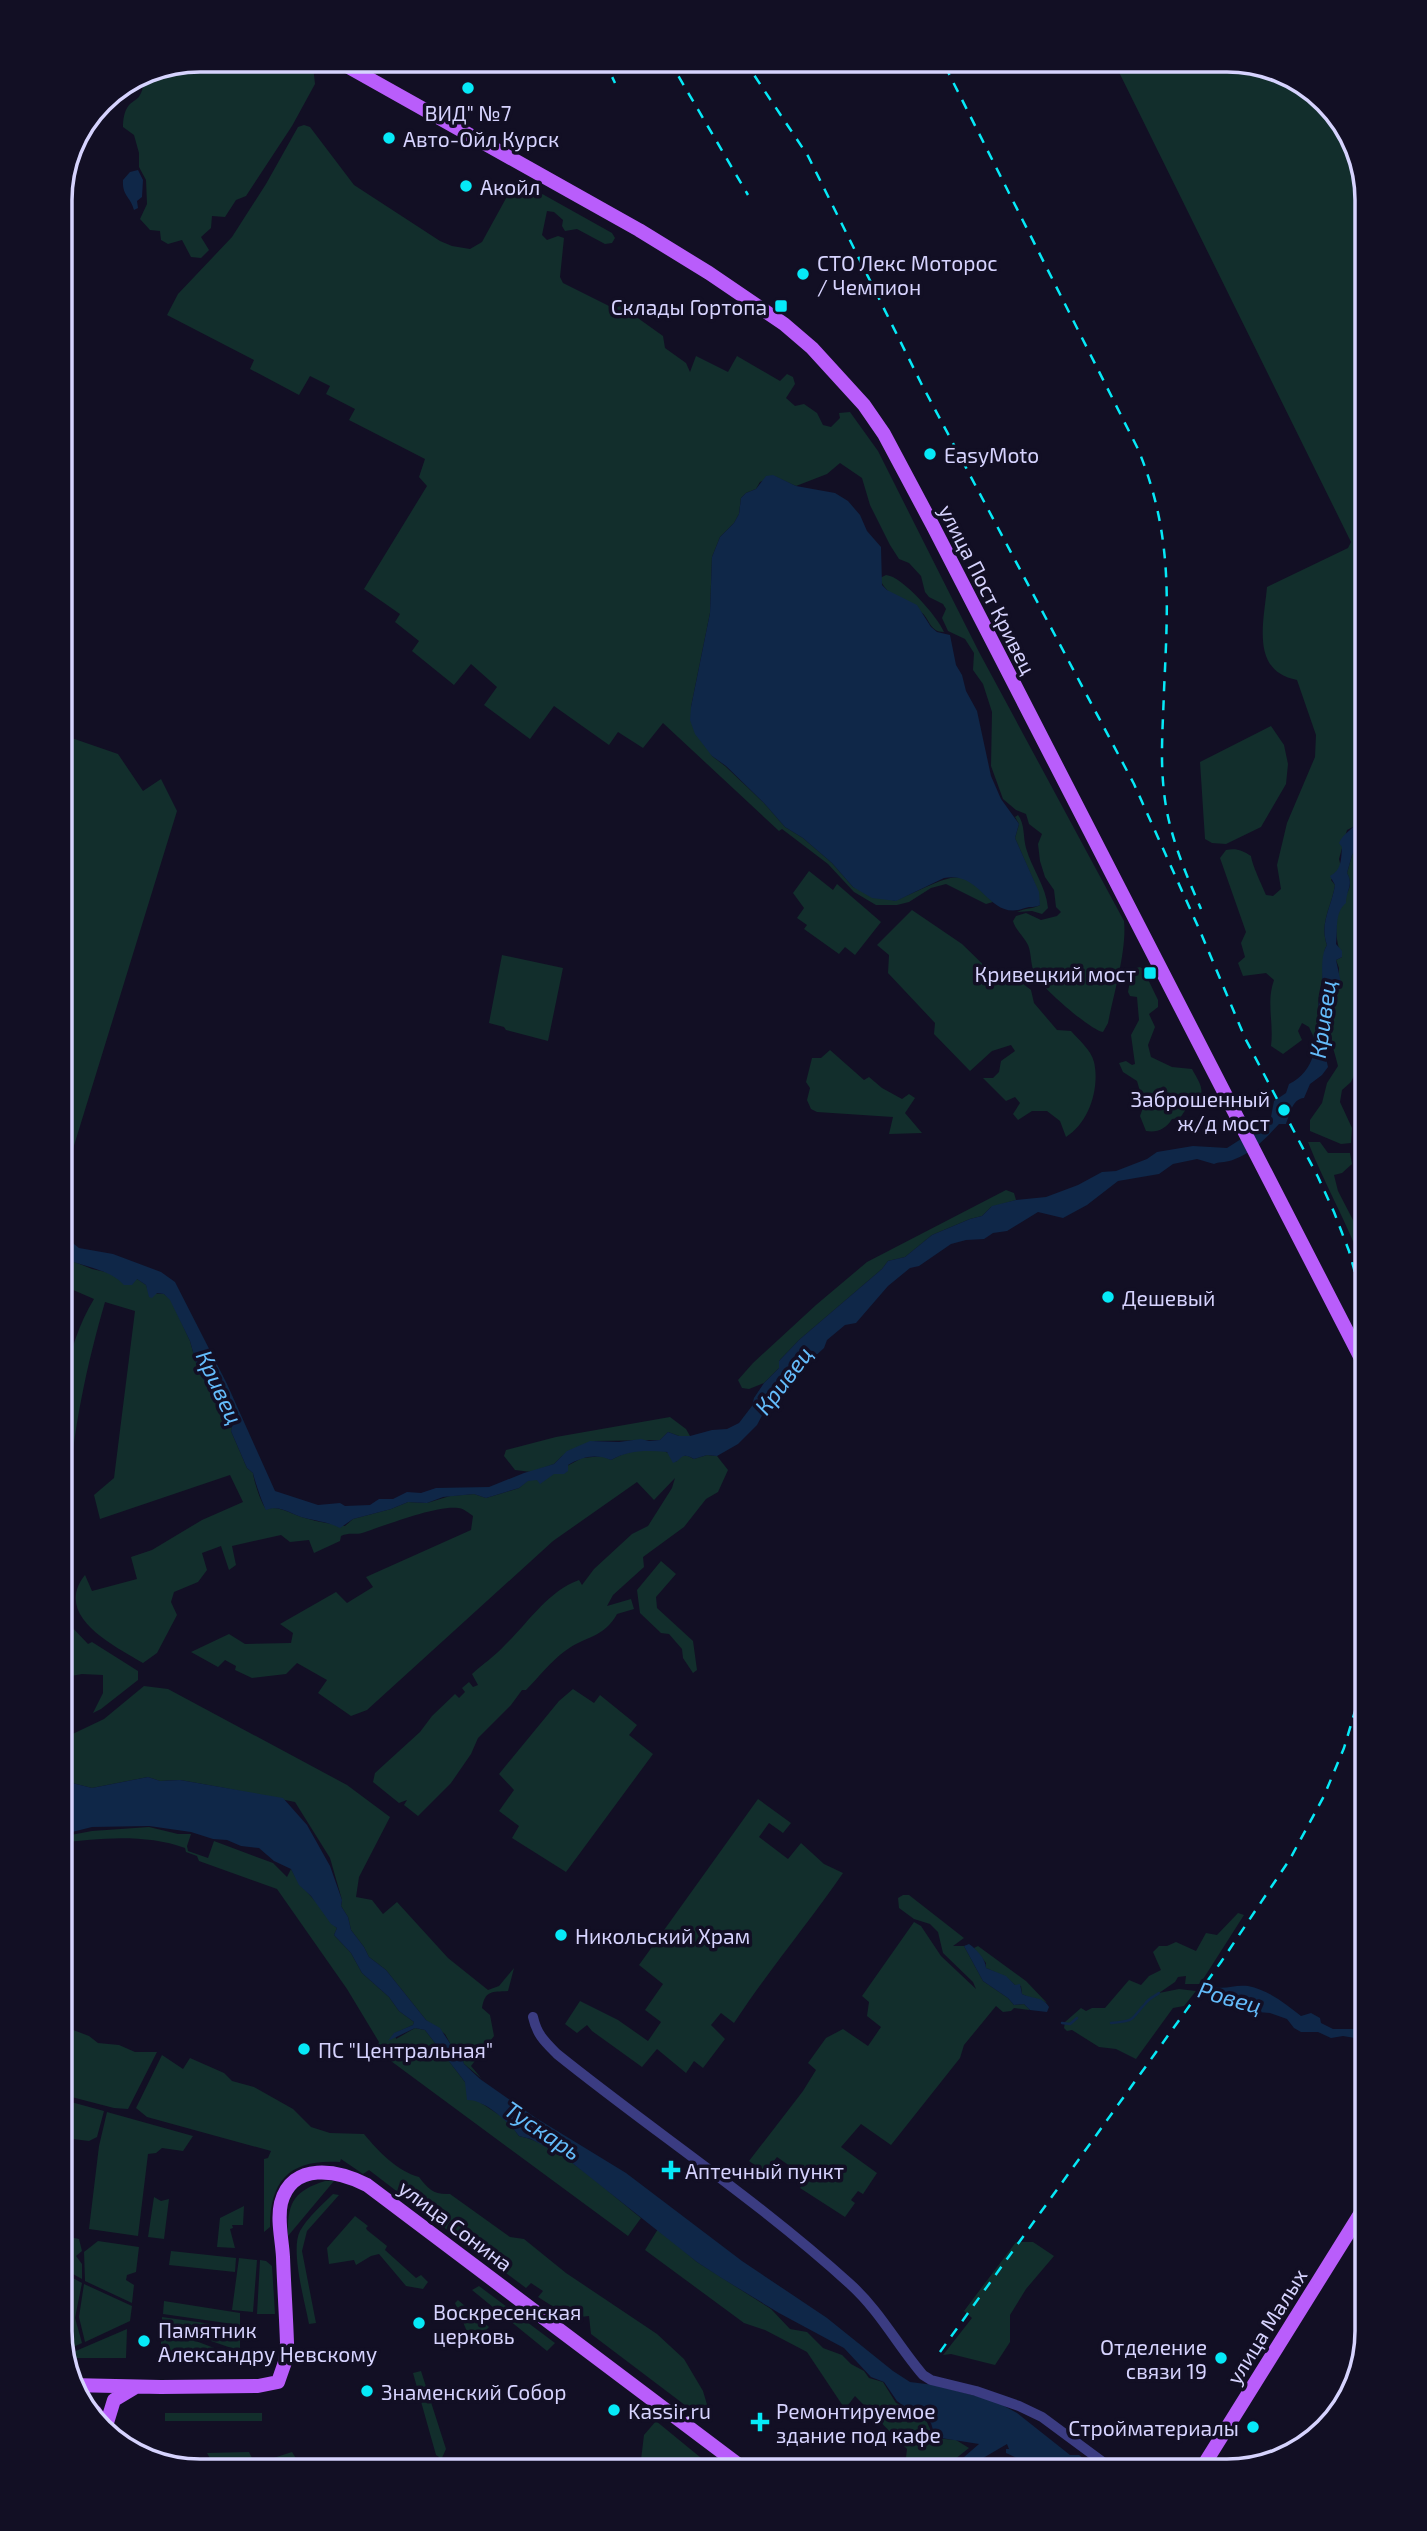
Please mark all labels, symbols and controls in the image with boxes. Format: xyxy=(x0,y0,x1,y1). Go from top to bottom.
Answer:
marker: ВИД" №7 xyxy=(460,80,476,96)
place label: ВИД" №7 xyxy=(425,100,512,125)
place label: Авто-Ойл Курск xyxy=(403,126,559,152)
marker: Авто-Ойл Курск xyxy=(381,130,397,146)
place label: Акойл xyxy=(480,174,540,199)
marker: Акойл xyxy=(458,178,474,194)
place label: СТО Лекс Моторос / Чемпион xyxy=(817,250,998,299)
marker: СТО Лекс Моторос / Чемпион xyxy=(795,266,811,282)
place label: Склады Гортопа xyxy=(611,294,767,319)
marker: Склады Гортопа xyxy=(773,298,789,314)
place label: EasyMoto xyxy=(944,442,1039,467)
marker: EasyMoto xyxy=(922,446,938,462)
street label: улица Пост Кривец xyxy=(933,500,1042,679)
place label: Кривецкий мост xyxy=(975,961,1136,986)
marker: Кривецкий мост xyxy=(1142,965,1158,981)
water label: Кривец xyxy=(1303,978,1341,1060)
place label: Заброшенный ж/д мост xyxy=(1130,1086,1270,1135)
marker: Заброшенный ж/д мост xyxy=(1276,1102,1292,1118)
place label: Дешевый xyxy=(1122,1285,1215,1310)
marker: Дешевый xyxy=(1100,1289,1116,1305)
water label: Кривец xyxy=(748,1340,818,1420)
water label: Кривец xyxy=(191,1345,249,1429)
place label: Никольский Храм xyxy=(575,1923,750,1948)
marker: Никольский Храм xyxy=(553,1927,569,1943)
water label: Ровец xyxy=(1195,1975,1265,2019)
place label: ПС "Центральная" xyxy=(318,2037,493,2062)
marker: ПС "Центральная" xyxy=(296,2041,312,2057)
water label: Тускарь xyxy=(499,2094,587,2166)
place label: Аптечный пункт xyxy=(685,2158,844,2184)
marker: Аптечный пункт xyxy=(663,2162,679,2178)
street label: улица Сонина xyxy=(394,2174,518,2277)
street label: улица Малых xyxy=(1221,2264,1312,2389)
place label: Воскресенская церковь xyxy=(433,2299,582,2348)
marker: Воскресенская церковь xyxy=(411,2315,427,2331)
place label: Памятник Александру Невскому xyxy=(158,2317,377,2367)
marker: Памятник Александру Невскому xyxy=(136,2333,152,2349)
place label: Отделение связи 19 xyxy=(1100,2334,1207,2383)
marker: Отделение связи 19 xyxy=(1213,2350,1229,2366)
place label: Знаменский Собор xyxy=(381,2379,567,2404)
marker: Знаменский Собор xyxy=(359,2383,375,2399)
place label: Kassir.ru xyxy=(628,2398,711,2423)
place label: Ремонтируемое здание под кафе xyxy=(776,2398,941,2447)
marker: Kassir.ru xyxy=(606,2402,622,2418)
marker: Ремонтируемое здание под кафе xyxy=(750,2412,770,2432)
place label: Стройматериалы xyxy=(1068,2415,1239,2440)
marker: Стройматериалы xyxy=(1245,2419,1261,2435)

